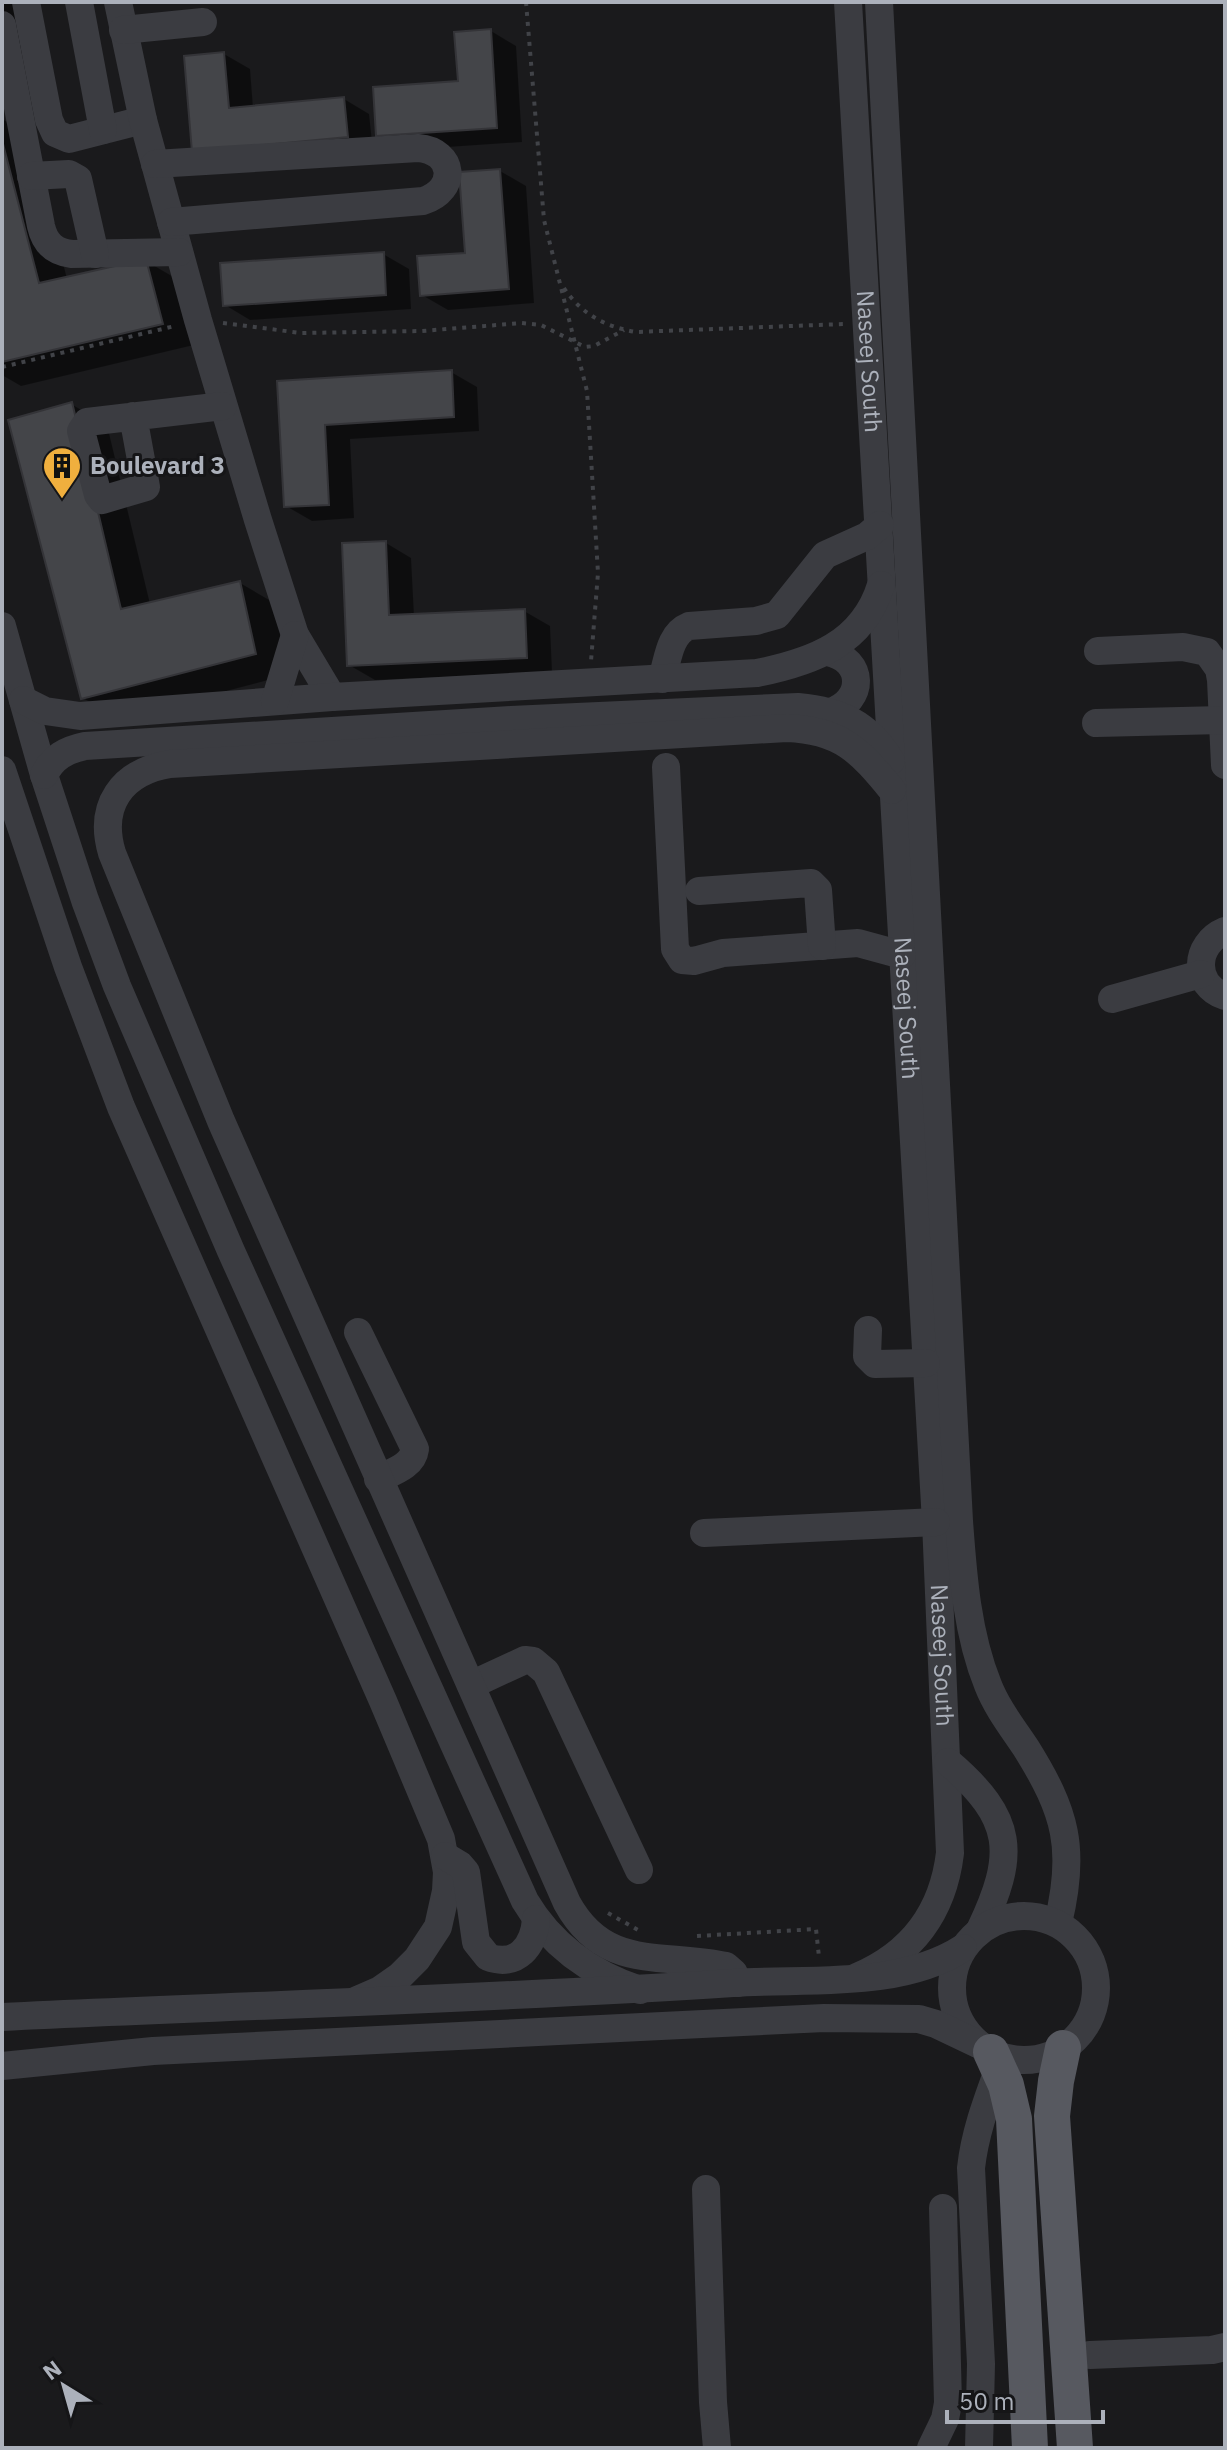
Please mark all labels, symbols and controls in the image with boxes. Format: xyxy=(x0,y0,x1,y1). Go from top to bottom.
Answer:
street label: Naseej South xyxy=(850,289,890,433)
building icon: Boulevard 3 xyxy=(41,445,83,500)
place label: Boulevard 3 xyxy=(90,449,225,481)
street label: Naseej South xyxy=(887,936,927,1080)
street label: Naseej South xyxy=(924,1583,962,1727)
north arrow xyxy=(24,2346,104,2426)
text: N xyxy=(37,2353,67,2386)
scale bar xyxy=(947,2374,1103,2424)
text: 50 m xyxy=(959,2385,1014,2417)

